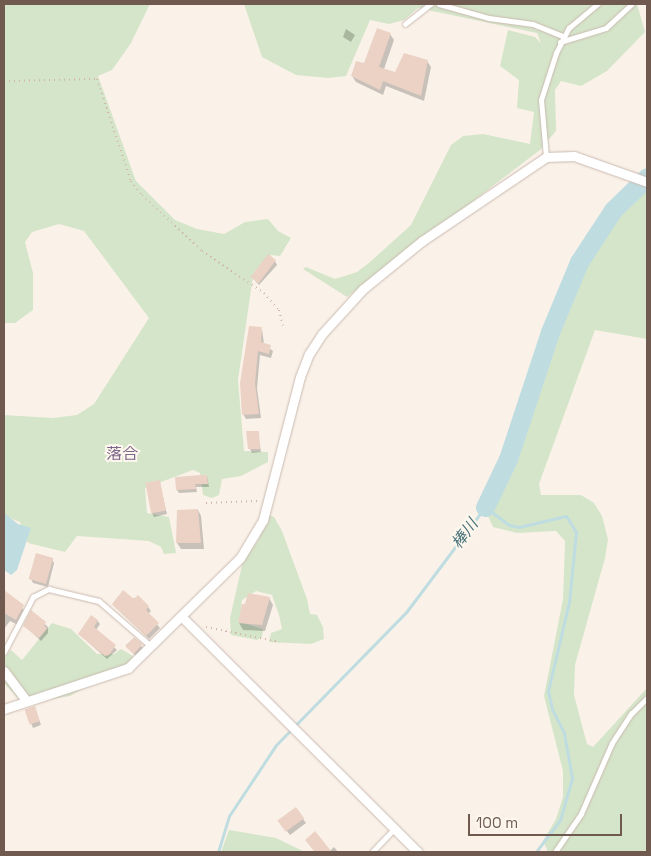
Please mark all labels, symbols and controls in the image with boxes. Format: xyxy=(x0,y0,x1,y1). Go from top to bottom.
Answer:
district label: 落合 xyxy=(106,444,138,464)
water label: 棒川 xyxy=(448,515,482,553)
scale bar xyxy=(471,804,625,836)
text: 100 m xyxy=(476,813,518,832)

